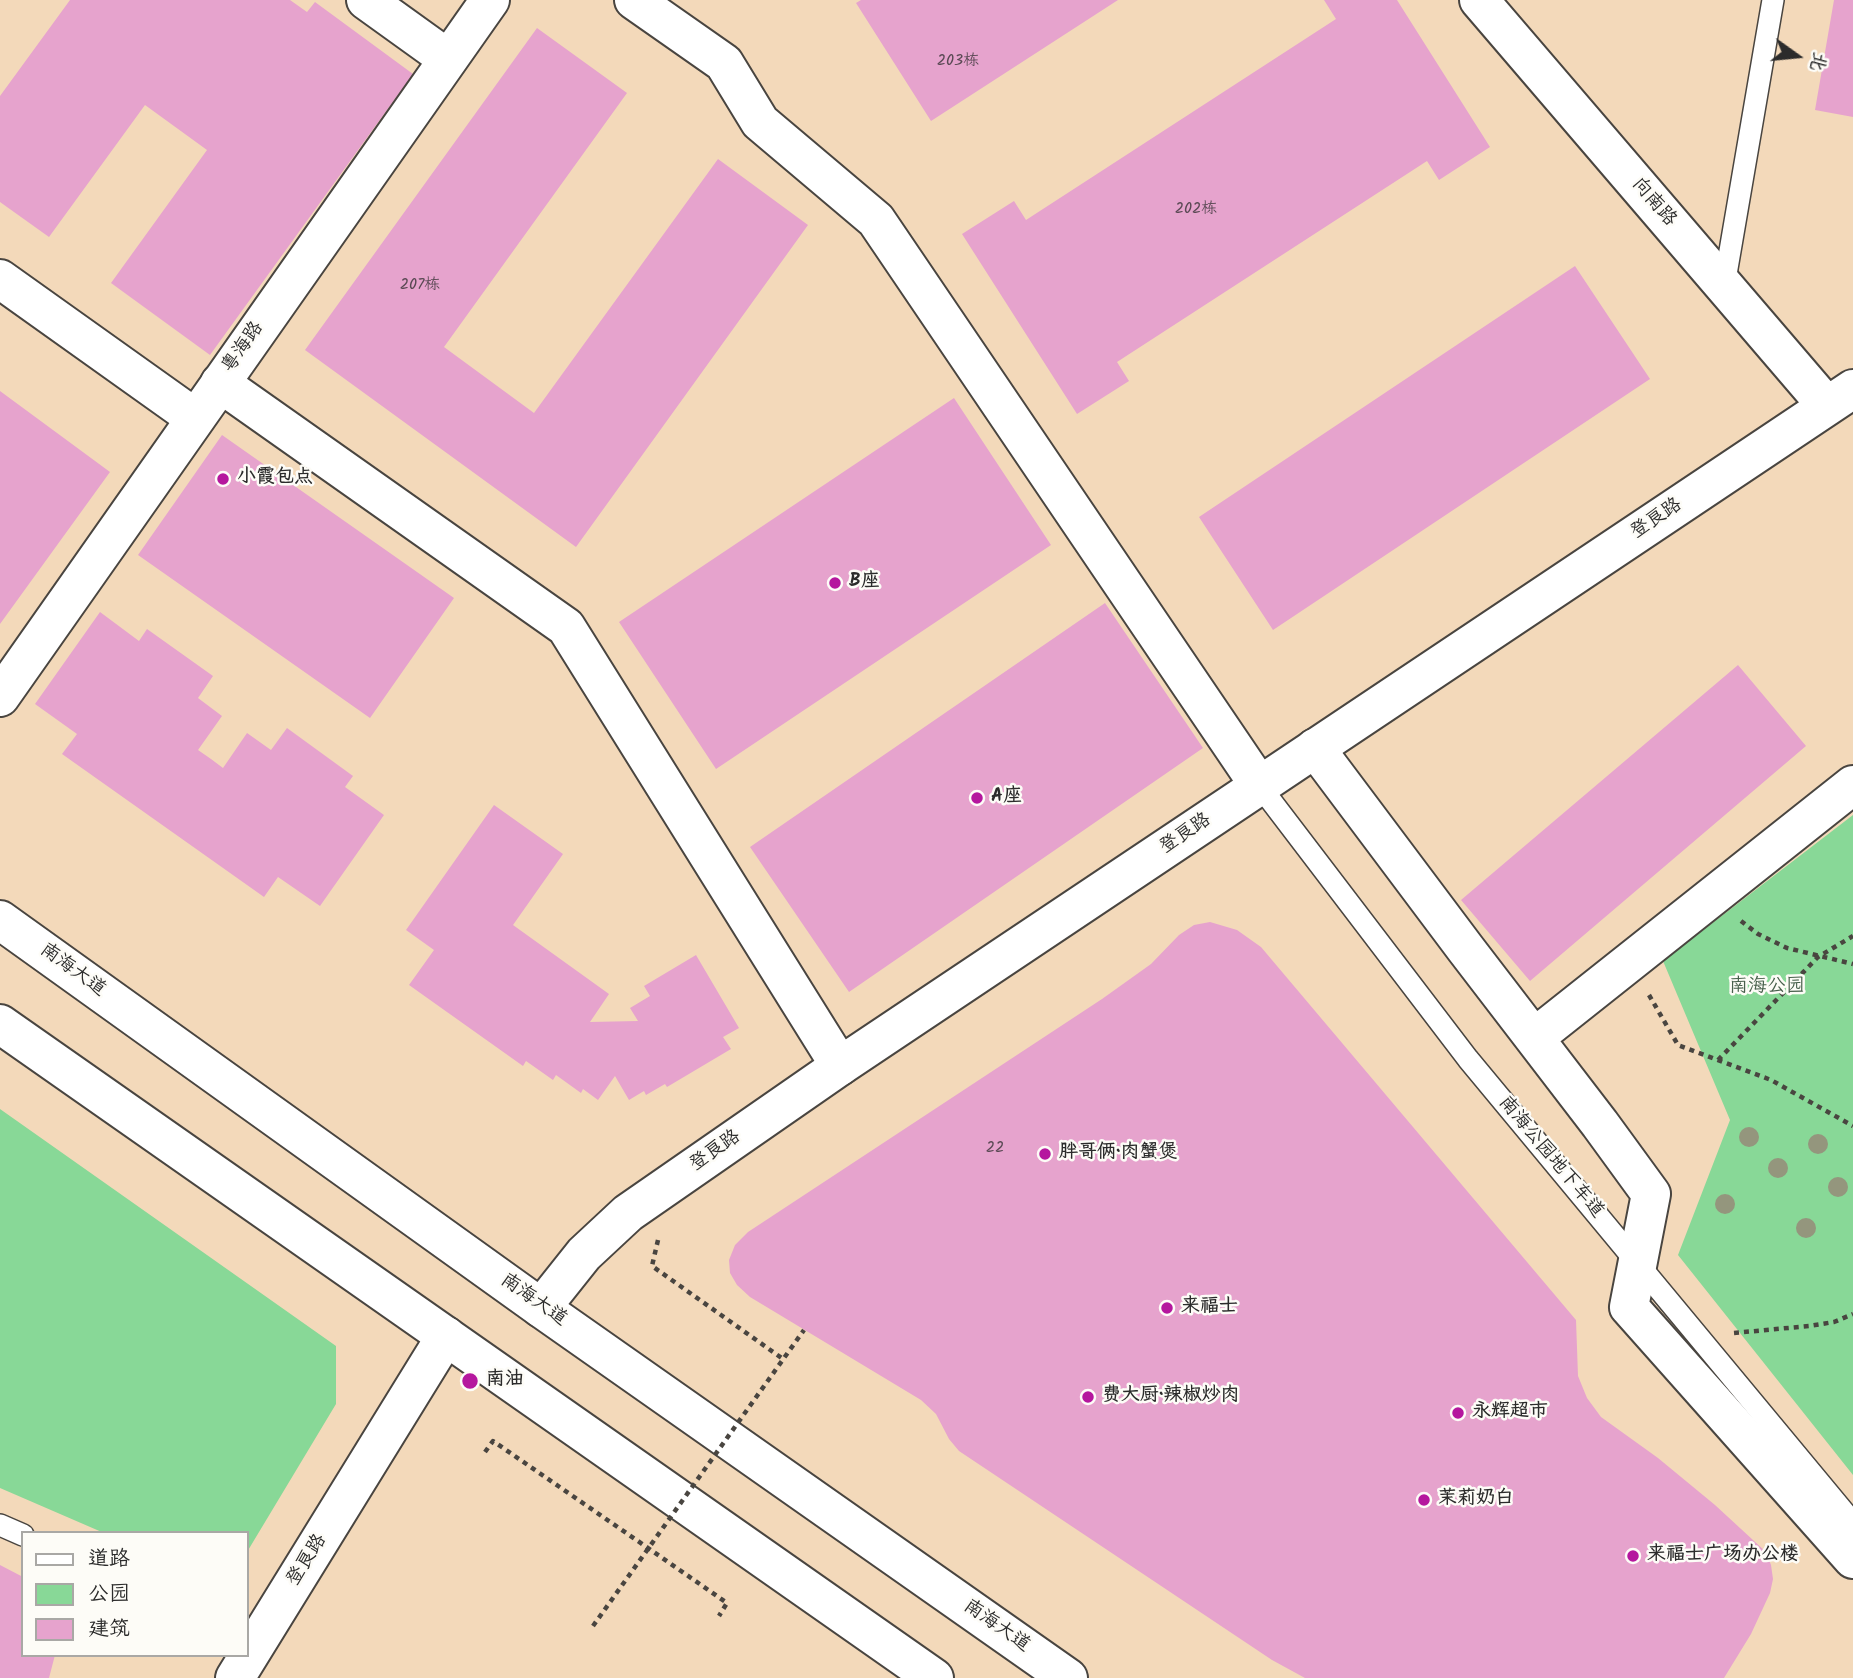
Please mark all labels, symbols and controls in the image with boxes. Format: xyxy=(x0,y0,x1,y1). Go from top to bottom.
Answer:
north arrow xyxy=(1762,21,1832,91)
text: 北 xyxy=(1800,48,1834,74)
house number: 203栋 xyxy=(937,52,979,72)
street label: 向南路 xyxy=(1626,174,1680,232)
house number: 202栋 xyxy=(1175,200,1217,220)
house number: 207栋 xyxy=(400,276,440,296)
street label: 粤海路 xyxy=(218,318,270,378)
place label: 小霞包点 xyxy=(237,468,313,490)
marker: 小霞包点 xyxy=(215,471,231,487)
street label: 登良路 xyxy=(1627,495,1687,545)
place label: B座 xyxy=(849,572,880,594)
marker: B座 xyxy=(827,575,843,591)
place label: A座 xyxy=(991,787,1022,809)
marker: A座 xyxy=(969,790,985,806)
street label: 登良路 xyxy=(1156,810,1216,860)
street label: 南海大道 xyxy=(35,939,109,1003)
park label: 南海公园 xyxy=(1729,977,1805,999)
street label: 南海公园地下车道 xyxy=(1492,1092,1608,1224)
street label: 登良路 xyxy=(686,1126,746,1178)
house number: 22 xyxy=(986,1139,1004,1159)
place label: 胖哥俩·肉蟹煲 xyxy=(1059,1143,1178,1165)
marker: 胖哥俩·肉蟹煲 xyxy=(1037,1146,1053,1162)
street label: 南海大道 xyxy=(495,1270,571,1332)
place label: 来福士 xyxy=(1181,1297,1238,1319)
marker: 来福士 xyxy=(1159,1300,1175,1316)
place label: 南油 xyxy=(486,1370,524,1392)
marker: 南油 xyxy=(460,1371,480,1391)
place label: 费大厨·辣椒炒肉 xyxy=(1102,1386,1240,1408)
marker: 费大厨·辣椒炒肉 xyxy=(1080,1389,1096,1405)
place label: 永辉超市 xyxy=(1472,1402,1548,1424)
marker: 永辉超市 xyxy=(1450,1405,1466,1421)
place label: 茉莉奶白 xyxy=(1438,1489,1514,1511)
marker: 茉莉奶白 xyxy=(1416,1492,1432,1508)
legend xyxy=(21,1531,248,1657)
street label: 登良路 xyxy=(283,1531,333,1591)
text: 道路 xyxy=(88,1543,130,1576)
place label: 来福士广场办公楼 xyxy=(1647,1545,1799,1567)
marker: 来福士广场办公楼 xyxy=(1625,1548,1641,1564)
text: 公园 xyxy=(88,1578,130,1611)
street label: 南海大道 xyxy=(958,1596,1034,1658)
text: 建筑 xyxy=(88,1613,130,1646)

